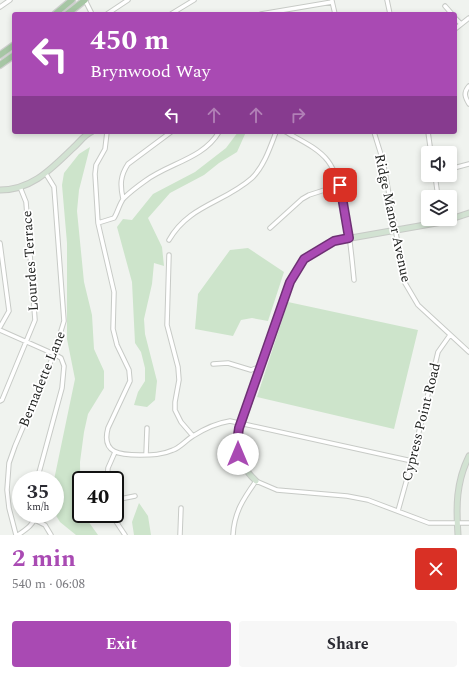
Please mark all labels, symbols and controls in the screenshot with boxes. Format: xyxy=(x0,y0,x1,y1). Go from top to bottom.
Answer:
text: 450 m xyxy=(90,19,169,62)
icon: left xyxy=(24,28,76,80)
text: Brynwood Way xyxy=(90,58,210,85)
icon: left xyxy=(161,104,183,126)
icon: ahead xyxy=(203,104,225,126)
icon: ahead xyxy=(245,104,267,126)
icon: right xyxy=(287,104,309,126)
map controls xyxy=(421,146,457,226)
button: sound xyxy=(421,146,457,182)
street label: Ridge Manor Avenue xyxy=(369,152,417,284)
pin xyxy=(323,168,357,202)
icon: arrive xyxy=(329,174,351,196)
button: layers xyxy=(421,190,457,226)
street label: Lourdes Terrace xyxy=(16,210,44,312)
street label: Bernadette Lane xyxy=(13,328,71,430)
street label: Cypress Point Road xyxy=(396,360,446,483)
position arrow xyxy=(217,433,259,475)
speed limit sign: 40 xyxy=(72,471,124,523)
text: 35 xyxy=(27,477,49,507)
text: km/h xyxy=(27,499,49,515)
text: 2 min xyxy=(12,541,76,577)
button: close xyxy=(415,548,457,590)
text: 540 m · 06:08 xyxy=(12,574,85,594)
button: Exit xyxy=(12,621,231,667)
button: Share xyxy=(239,621,457,667)

